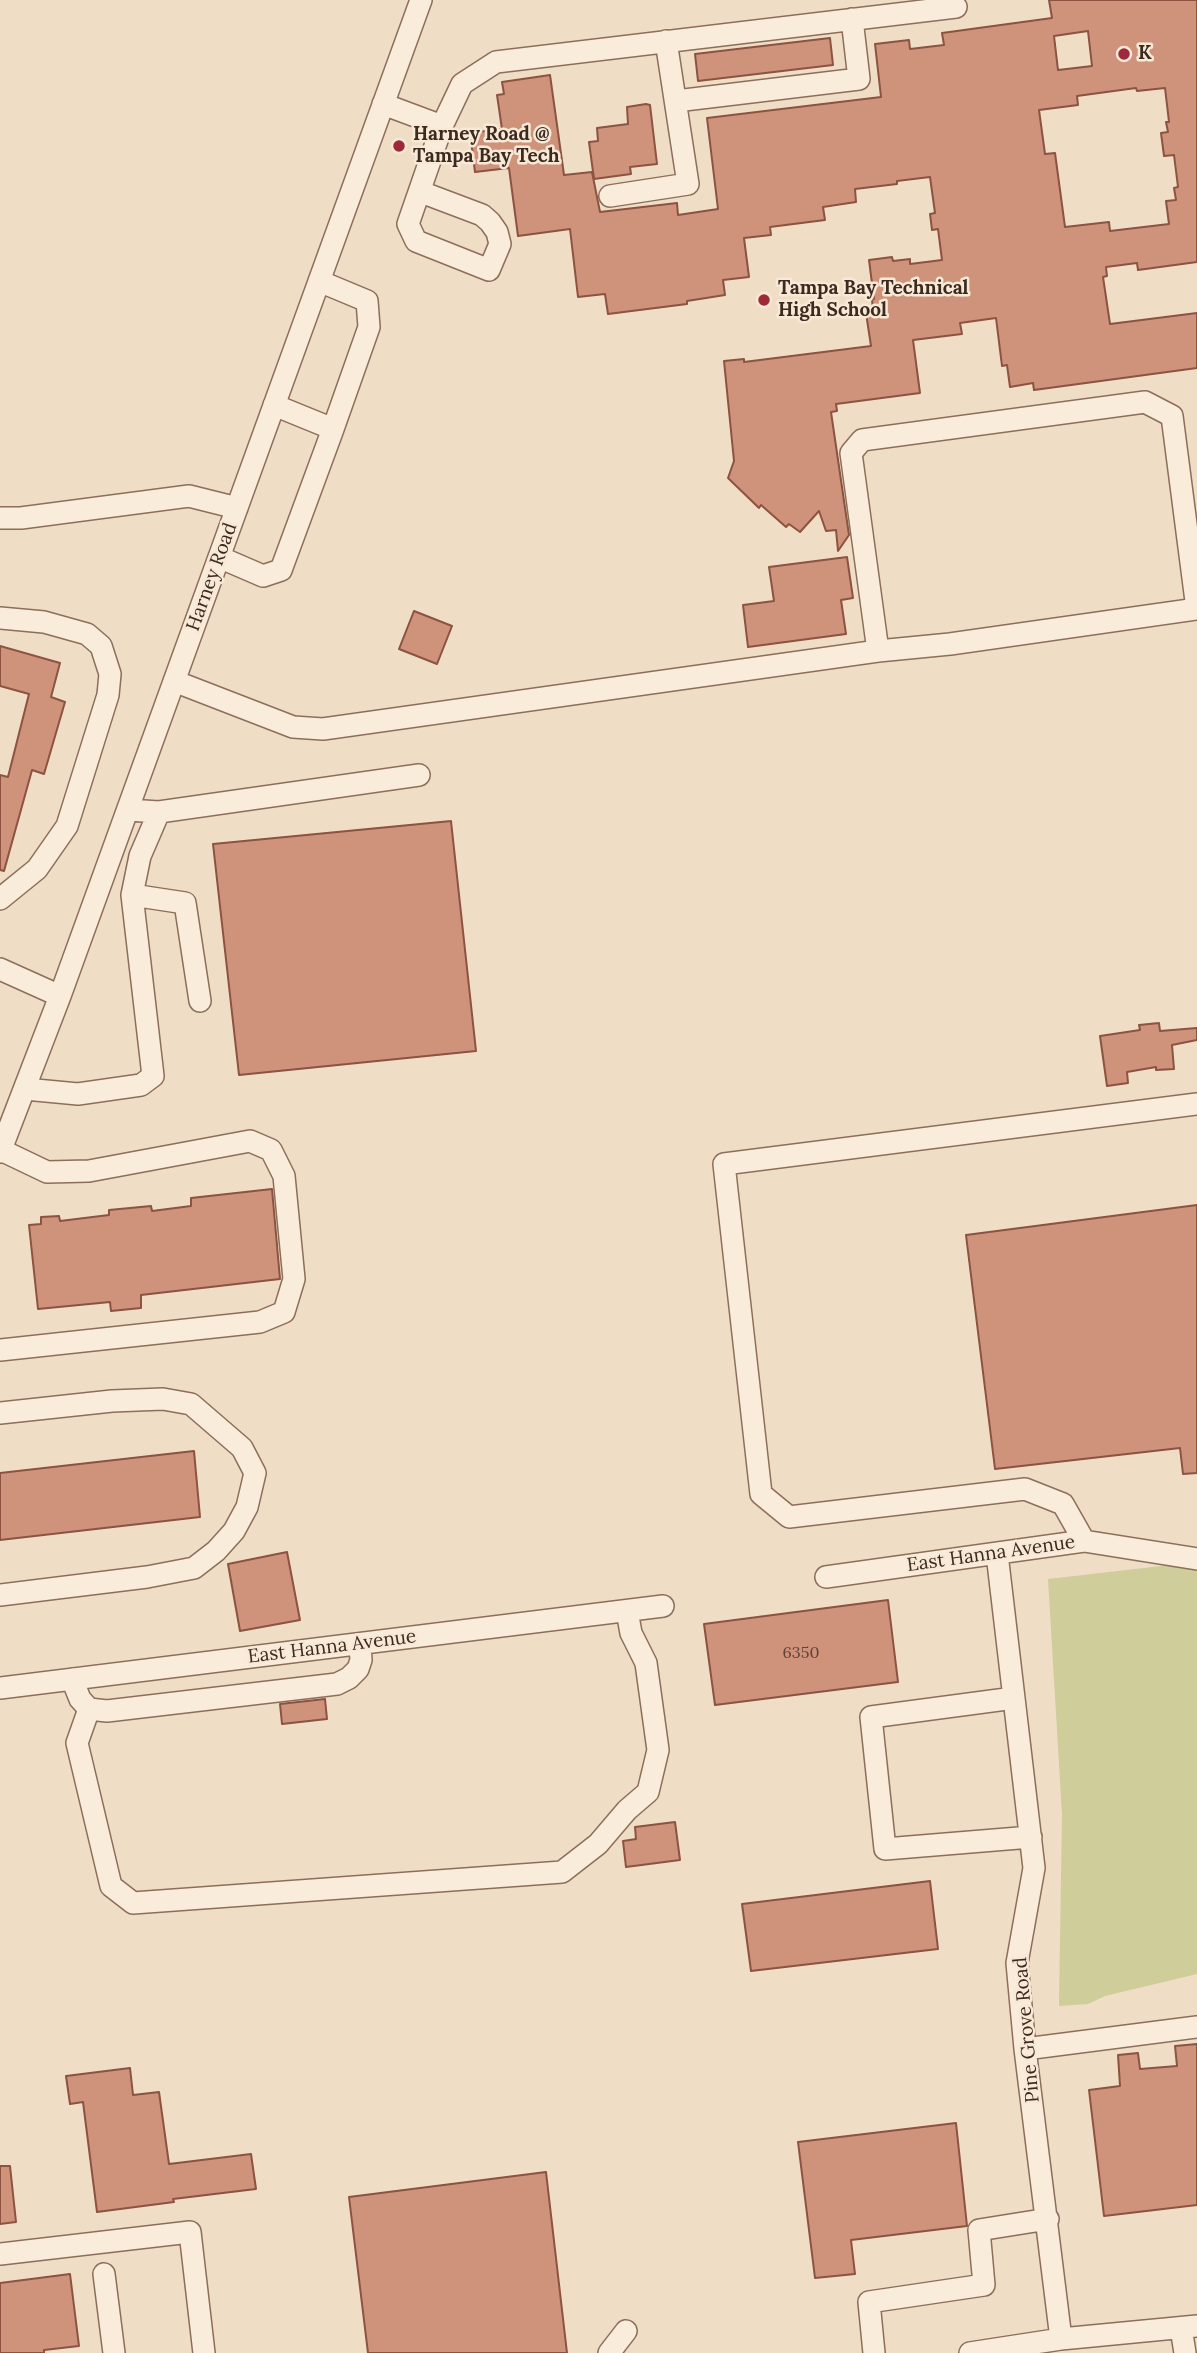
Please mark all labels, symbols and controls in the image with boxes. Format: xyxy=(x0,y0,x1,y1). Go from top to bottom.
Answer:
place label: K xyxy=(1138,43,1152,65)
marker: K xyxy=(1116,46,1132,62)
place label: Harney Road @ Tampa Bay Tech xyxy=(413,124,559,168)
marker: Harney Road @ Tampa Bay Tech xyxy=(391,138,407,154)
place label: Tampa Bay Technical High School xyxy=(778,278,969,322)
marker: Tampa Bay Technical High School xyxy=(756,292,772,308)
street label: Harney Road xyxy=(182,520,242,634)
street label: East Hanna Avenue xyxy=(905,1531,1077,1577)
street label: East Hanna Avenue xyxy=(246,1625,418,1669)
house number: 6350 xyxy=(783,1643,819,1663)
street label: Pine Grove Road xyxy=(1009,1956,1045,2104)

